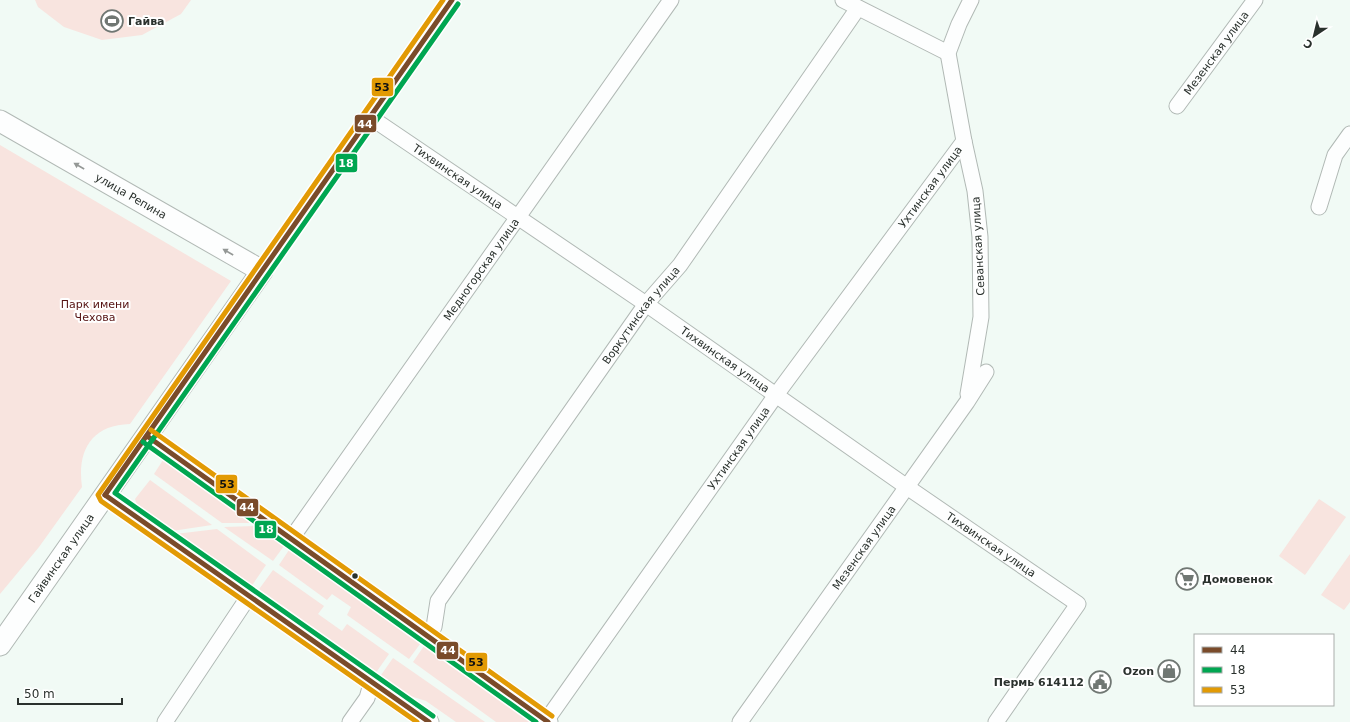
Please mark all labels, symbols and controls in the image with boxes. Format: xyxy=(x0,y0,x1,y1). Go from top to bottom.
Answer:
sports icon: Гайва xyxy=(99,8,125,34)
street label: Мезенская улица xyxy=(1181,9,1252,98)
place label: Гайва xyxy=(128,15,165,28)
north arrow xyxy=(1294,16,1334,56)
text: С xyxy=(1302,36,1316,51)
line badge: 53 xyxy=(371,77,394,97)
text: 53 xyxy=(374,81,390,94)
line badge: 44 xyxy=(354,114,377,133)
text: 44 xyxy=(357,118,373,131)
street label: Тихвинская улица xyxy=(409,141,505,212)
street label: Ухтинская улица xyxy=(896,144,965,231)
line badge: 18 xyxy=(335,153,358,173)
text: 18 xyxy=(338,157,354,170)
one-way arrow xyxy=(73,163,84,170)
street label: улица Репина xyxy=(93,171,169,222)
street label: Севанская улица xyxy=(969,196,988,296)
street label: Медногорская улица xyxy=(441,216,522,323)
one-way arrow xyxy=(222,248,234,255)
street label: Воркутинская улица xyxy=(600,264,683,367)
park label: Парк имени Чехова xyxy=(61,298,129,324)
street label: Тихвинская улица xyxy=(677,324,772,396)
street label: Ухтинская улица xyxy=(705,404,773,492)
line badge: 53 xyxy=(215,474,238,494)
text: 53 xyxy=(219,478,235,491)
line badge: 44 xyxy=(236,498,259,517)
text: 44 xyxy=(239,501,255,514)
street label: Мезенская улица xyxy=(830,503,899,593)
street label: Тихвинская улица xyxy=(943,509,1038,580)
street label: Гайвинская улица xyxy=(26,511,97,605)
line badge: 18 xyxy=(254,520,277,539)
text: 18 xyxy=(258,523,274,536)
supermarket icon: Домовенок xyxy=(1174,566,1200,592)
unlabelled marker xyxy=(350,571,360,581)
place label: Домовенок xyxy=(1202,573,1273,586)
legend xyxy=(1194,634,1334,706)
line badge: 44 xyxy=(436,641,459,660)
text: 44 xyxy=(1230,643,1245,657)
text: 44 xyxy=(440,644,456,657)
line badge: 53 xyxy=(465,652,488,672)
text: 53 xyxy=(468,656,484,669)
shop icon: Ozon xyxy=(1156,658,1182,684)
text: 18 xyxy=(1230,663,1245,677)
place label: Ozon xyxy=(1123,665,1154,678)
public building icon: Пермь 614112 xyxy=(1087,669,1113,695)
place label: Пермь 614112 xyxy=(994,676,1084,689)
scale bar xyxy=(18,680,122,706)
text: 53 xyxy=(1230,683,1245,697)
text: 50 m xyxy=(24,687,55,701)

